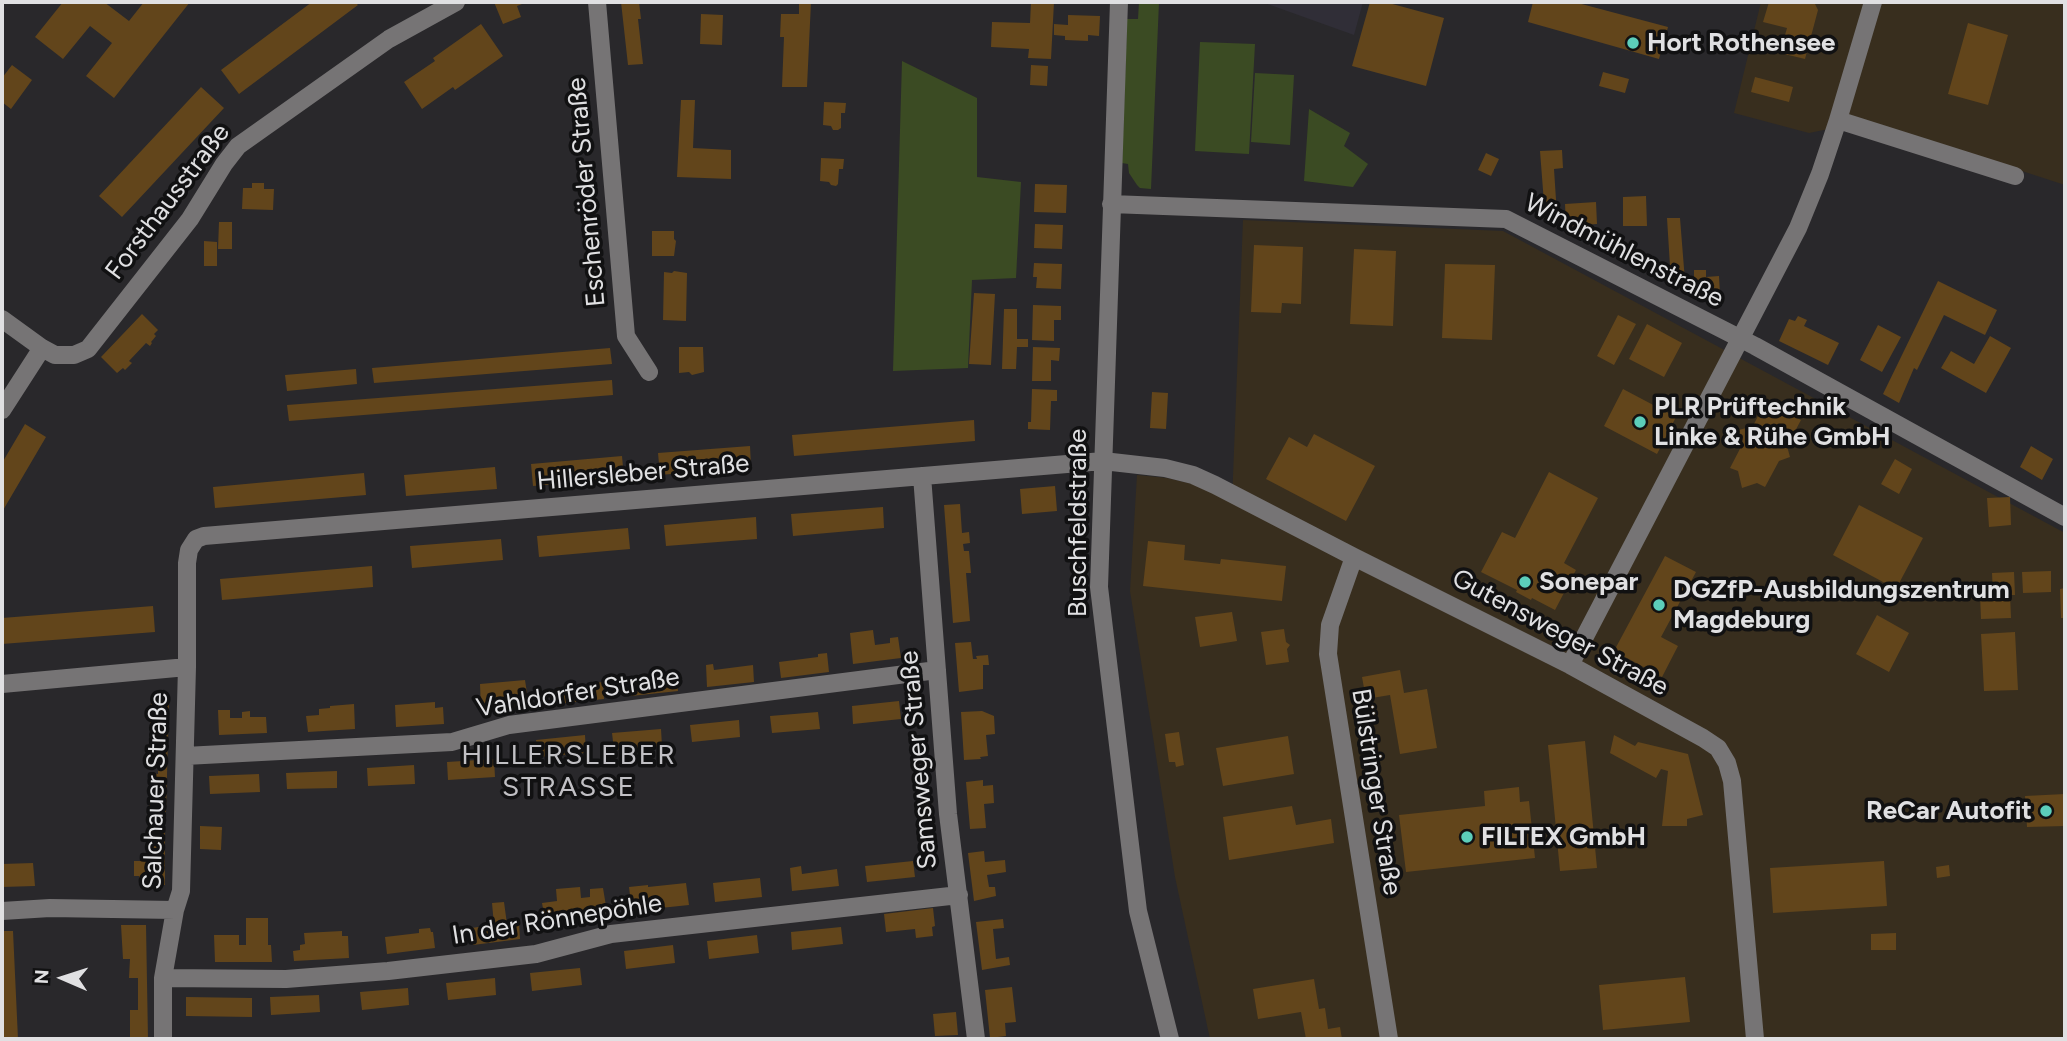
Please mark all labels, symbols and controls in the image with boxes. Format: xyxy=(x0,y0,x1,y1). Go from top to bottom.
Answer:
place label: Hort Rothensee xyxy=(1647,27,1835,59)
marker: Hort Rothensee xyxy=(1625,35,1641,51)
street label: Eschenröder Straße xyxy=(561,76,613,308)
street label: Forsthausstraße xyxy=(99,118,237,286)
street label: Windmühlenstraße xyxy=(1519,187,1729,315)
place label: PLR Prüftechnik Linke & Rühe GmbH xyxy=(1654,391,1890,452)
marker: PLR Prüftechnik Linke & Rühe GmbH xyxy=(1632,414,1648,430)
street label: Buschfeldstraße xyxy=(1062,429,1094,617)
street label: Hillersleber Straße xyxy=(535,448,751,498)
street label: Gutensweger Straße xyxy=(1447,563,1673,703)
place label: Sonepar xyxy=(1539,566,1638,598)
marker: Sonepar xyxy=(1517,574,1533,590)
place label: DGZfP-Ausbildungszentrum Magdeburg xyxy=(1673,574,2010,636)
marker: DGZfP-Ausbildungszentrum Magdeburg xyxy=(1651,597,1667,613)
street label: Samsweger Straße xyxy=(894,650,944,870)
street label: Vahldorfer Straße xyxy=(474,662,682,724)
street label: Bülstringer Straße xyxy=(1344,686,1408,898)
street label: Salchauer Straße xyxy=(137,692,175,890)
district label: HILLERSLEBER STRASSE xyxy=(463,739,675,805)
place label: ReCar Autofit xyxy=(1866,795,2032,827)
marker: ReCar Autofit xyxy=(2038,803,2054,819)
place label: FILTEX GmbH xyxy=(1481,821,1646,853)
marker: FILTEX GmbH xyxy=(1459,829,1475,845)
street label: In der Rönnepöhle xyxy=(450,888,664,952)
north arrow xyxy=(28,943,98,1013)
text: N xyxy=(30,969,53,985)

